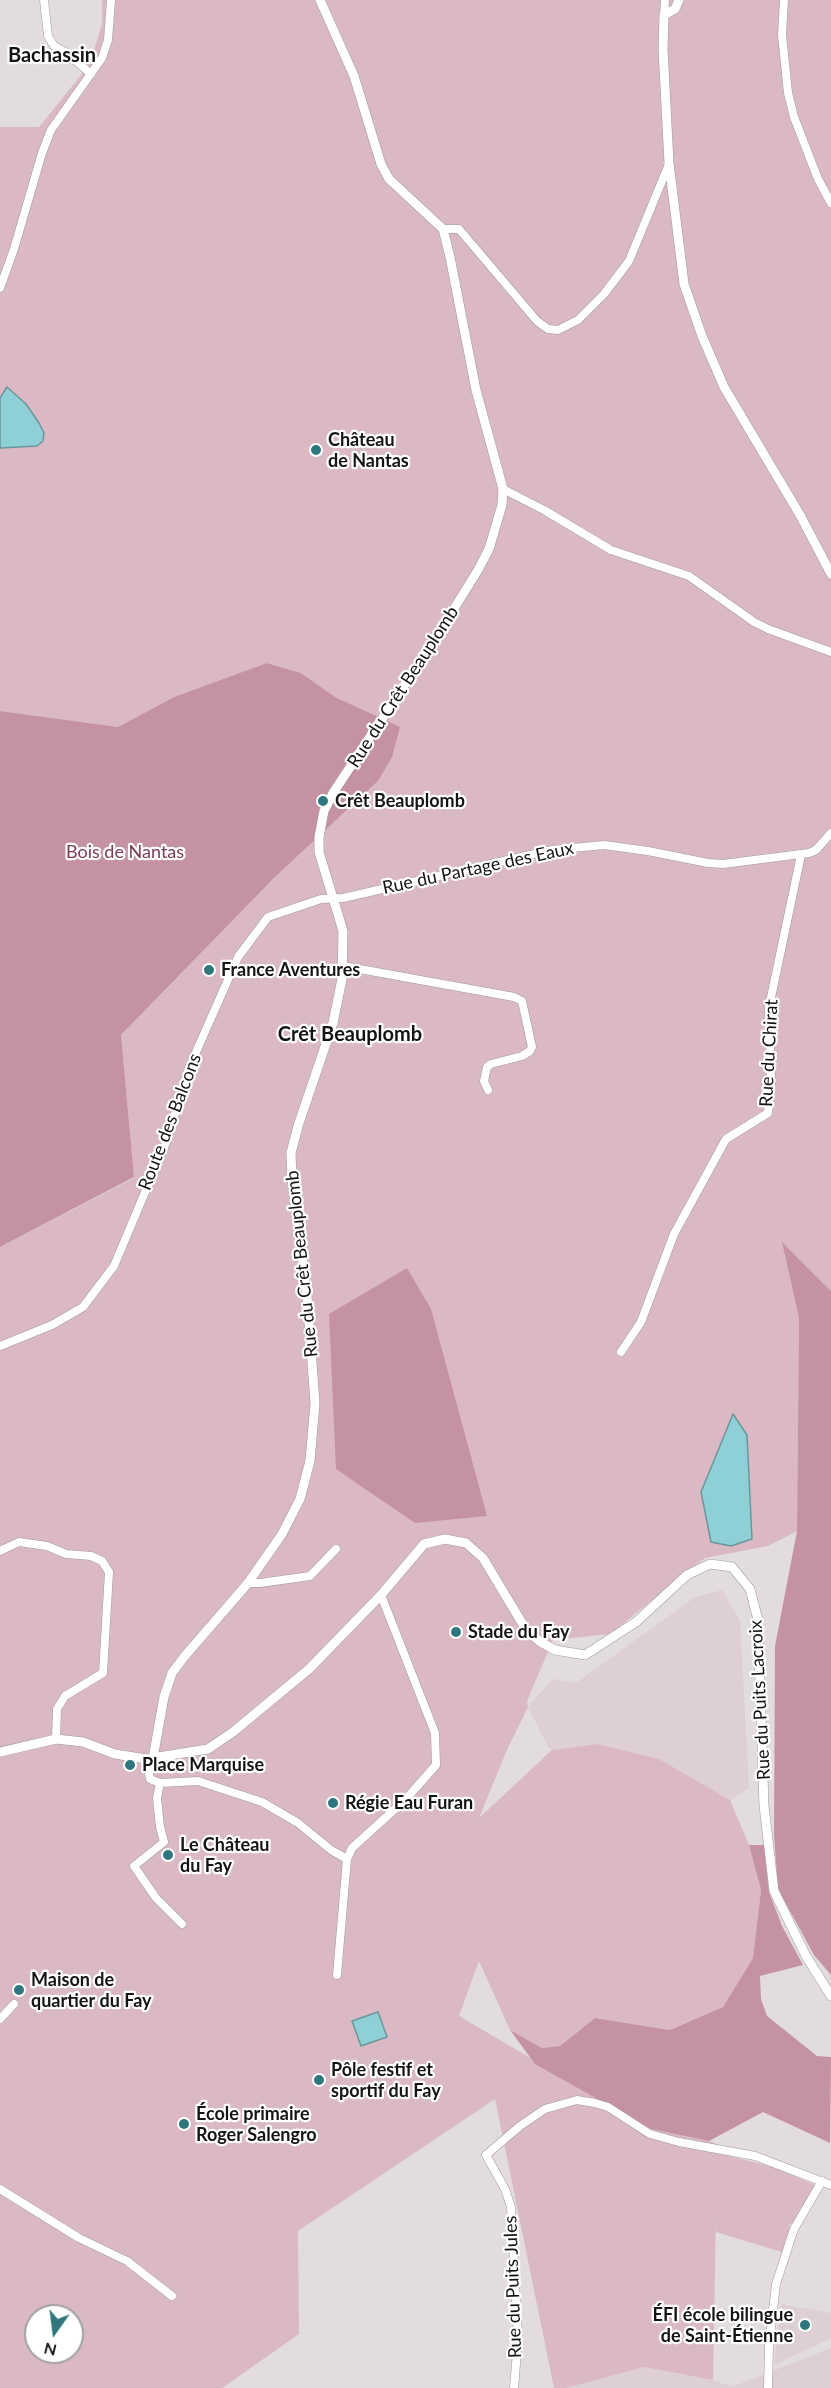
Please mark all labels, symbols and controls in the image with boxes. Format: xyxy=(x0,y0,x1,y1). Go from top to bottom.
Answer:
district label: Bachassin xyxy=(8,44,96,68)
place label: Château de Nantas xyxy=(328,429,409,472)
marker: Château de Nantas xyxy=(309,443,323,457)
street label: Rue du Crêt Beauplomb xyxy=(343,602,463,772)
place label: Crêt Beauplomb xyxy=(335,790,465,812)
marker: Crêt Beauplomb xyxy=(316,794,330,808)
street label: Rue du Partage des Eaux xyxy=(381,837,575,899)
park label: Bois de Nantas xyxy=(66,841,184,863)
place label: France Aventures xyxy=(221,959,360,981)
marker: France Aventures xyxy=(202,963,216,977)
street label: Rue du Chirat xyxy=(755,999,783,1107)
district label: Crêt Beauplomb xyxy=(278,1023,422,1047)
street label: Route des Balcons xyxy=(134,1051,206,1193)
street label: Rue du Crêt Beauplomb xyxy=(281,1169,323,1359)
street label: Rue du Puits Lacroix xyxy=(745,1619,775,1781)
place label: Stade du Fay xyxy=(468,1621,570,1643)
marker: Stade du Fay xyxy=(449,1625,463,1639)
place label: Place Marquise xyxy=(142,1754,264,1776)
marker: Place Marquise xyxy=(123,1758,137,1772)
place label: Régie Eau Furan xyxy=(345,1792,473,1814)
marker: Régie Eau Furan xyxy=(326,1796,340,1810)
place label: Le Château du Fay xyxy=(180,1834,269,1876)
marker: Le Château du Fay xyxy=(161,1848,175,1862)
place label: Maison de quartier du Fay xyxy=(31,1969,152,2012)
marker: Maison de quartier du Fay xyxy=(12,1983,26,1997)
place label: Pôle festif et sportif du Fay xyxy=(331,2059,441,2102)
marker: Pôle festif et sportif du Fay xyxy=(312,2073,326,2087)
place label: École primaire Roger Salengro xyxy=(196,2103,317,2146)
marker: École primaire Roger Salengro xyxy=(177,2117,191,2131)
street label: Rue du Puits Jules xyxy=(500,2215,526,2359)
north arrow xyxy=(24,2304,84,2364)
place label: ÉFI école bilingue de Saint-Étienne xyxy=(653,2304,793,2346)
marker: ÉFI école bilingue de Saint-Étienne xyxy=(798,2318,812,2332)
text: N xyxy=(42,2339,58,2361)

